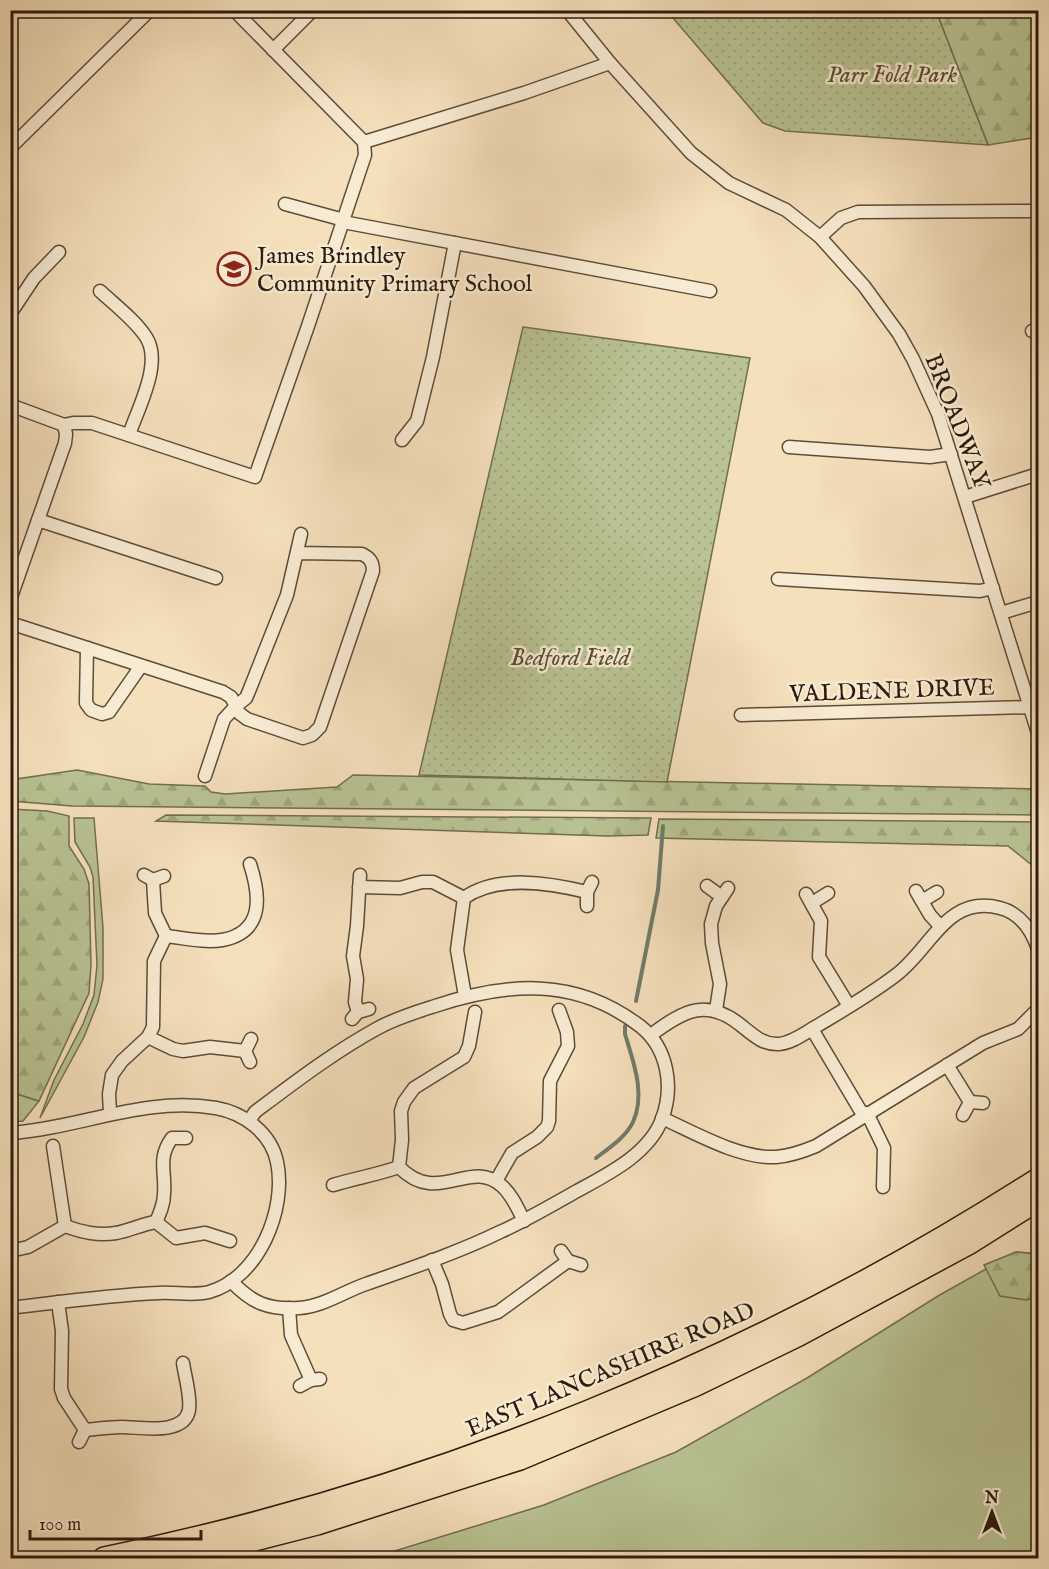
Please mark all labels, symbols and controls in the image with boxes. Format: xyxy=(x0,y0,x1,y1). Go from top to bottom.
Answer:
park label: Parr Fold Park xyxy=(827,60,957,91)
place label: James Brindley Community Primary School xyxy=(254,241,533,300)
school or university icon: James Brindley Community Primary School xyxy=(216,251,252,287)
street label: BROADWAY xyxy=(917,350,997,495)
park label: Bedford Field xyxy=(510,643,632,674)
street label: VALDENE DRIVE xyxy=(788,672,995,711)
street label: EAST LANCASHIRE ROAD xyxy=(461,1295,760,1445)
north arrow xyxy=(962,1482,1022,1542)
text: N xyxy=(984,1489,999,1509)
scale bar xyxy=(30,1503,201,1541)
text: 100 m xyxy=(39,1514,81,1537)

